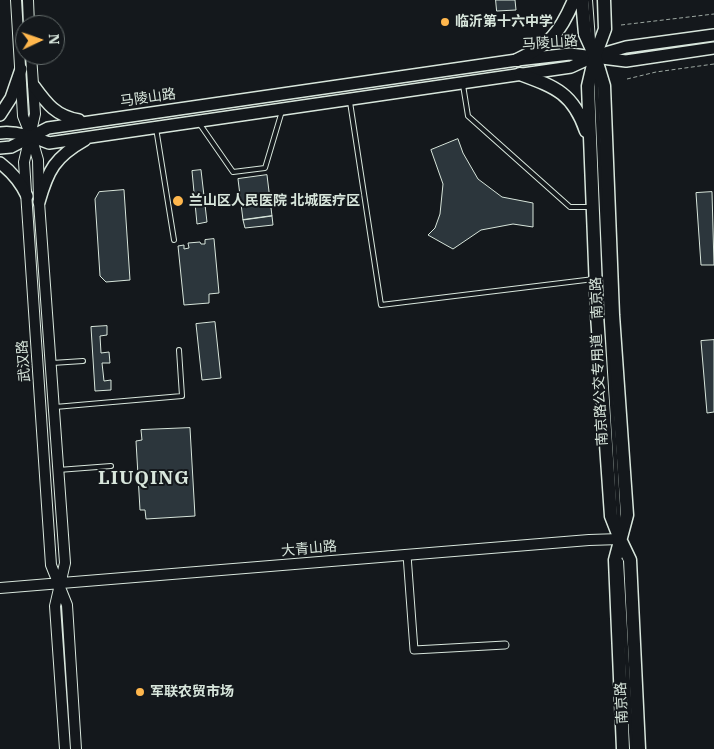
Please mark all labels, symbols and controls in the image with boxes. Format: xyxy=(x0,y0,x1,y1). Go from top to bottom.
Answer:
place label: 临沂第十六中学 xyxy=(455,14,553,30)
north arrow xyxy=(15,15,65,65)
marker: 临沂第十六中学 xyxy=(439,16,451,28)
text: N xyxy=(45,33,63,45)
street label: 马陵山路 xyxy=(521,33,579,53)
street label: 马陵山路 xyxy=(119,86,177,110)
place label: 兰山区人民医院 北城医疗区 xyxy=(189,193,360,209)
marker: 兰山区人民医院 北城医疗区 xyxy=(171,194,185,208)
street label: 南京路 xyxy=(588,277,606,319)
street label: 南京路公交专用道 xyxy=(589,334,611,446)
street label: 武汉路 xyxy=(14,339,34,383)
district label: LIUQING xyxy=(97,468,191,490)
street label: 大青山路 xyxy=(280,538,338,560)
street label: 南京路 xyxy=(613,682,631,724)
place label: 军联农贸市场 xyxy=(150,684,234,700)
marker: 军联农贸市场 xyxy=(134,686,146,698)

